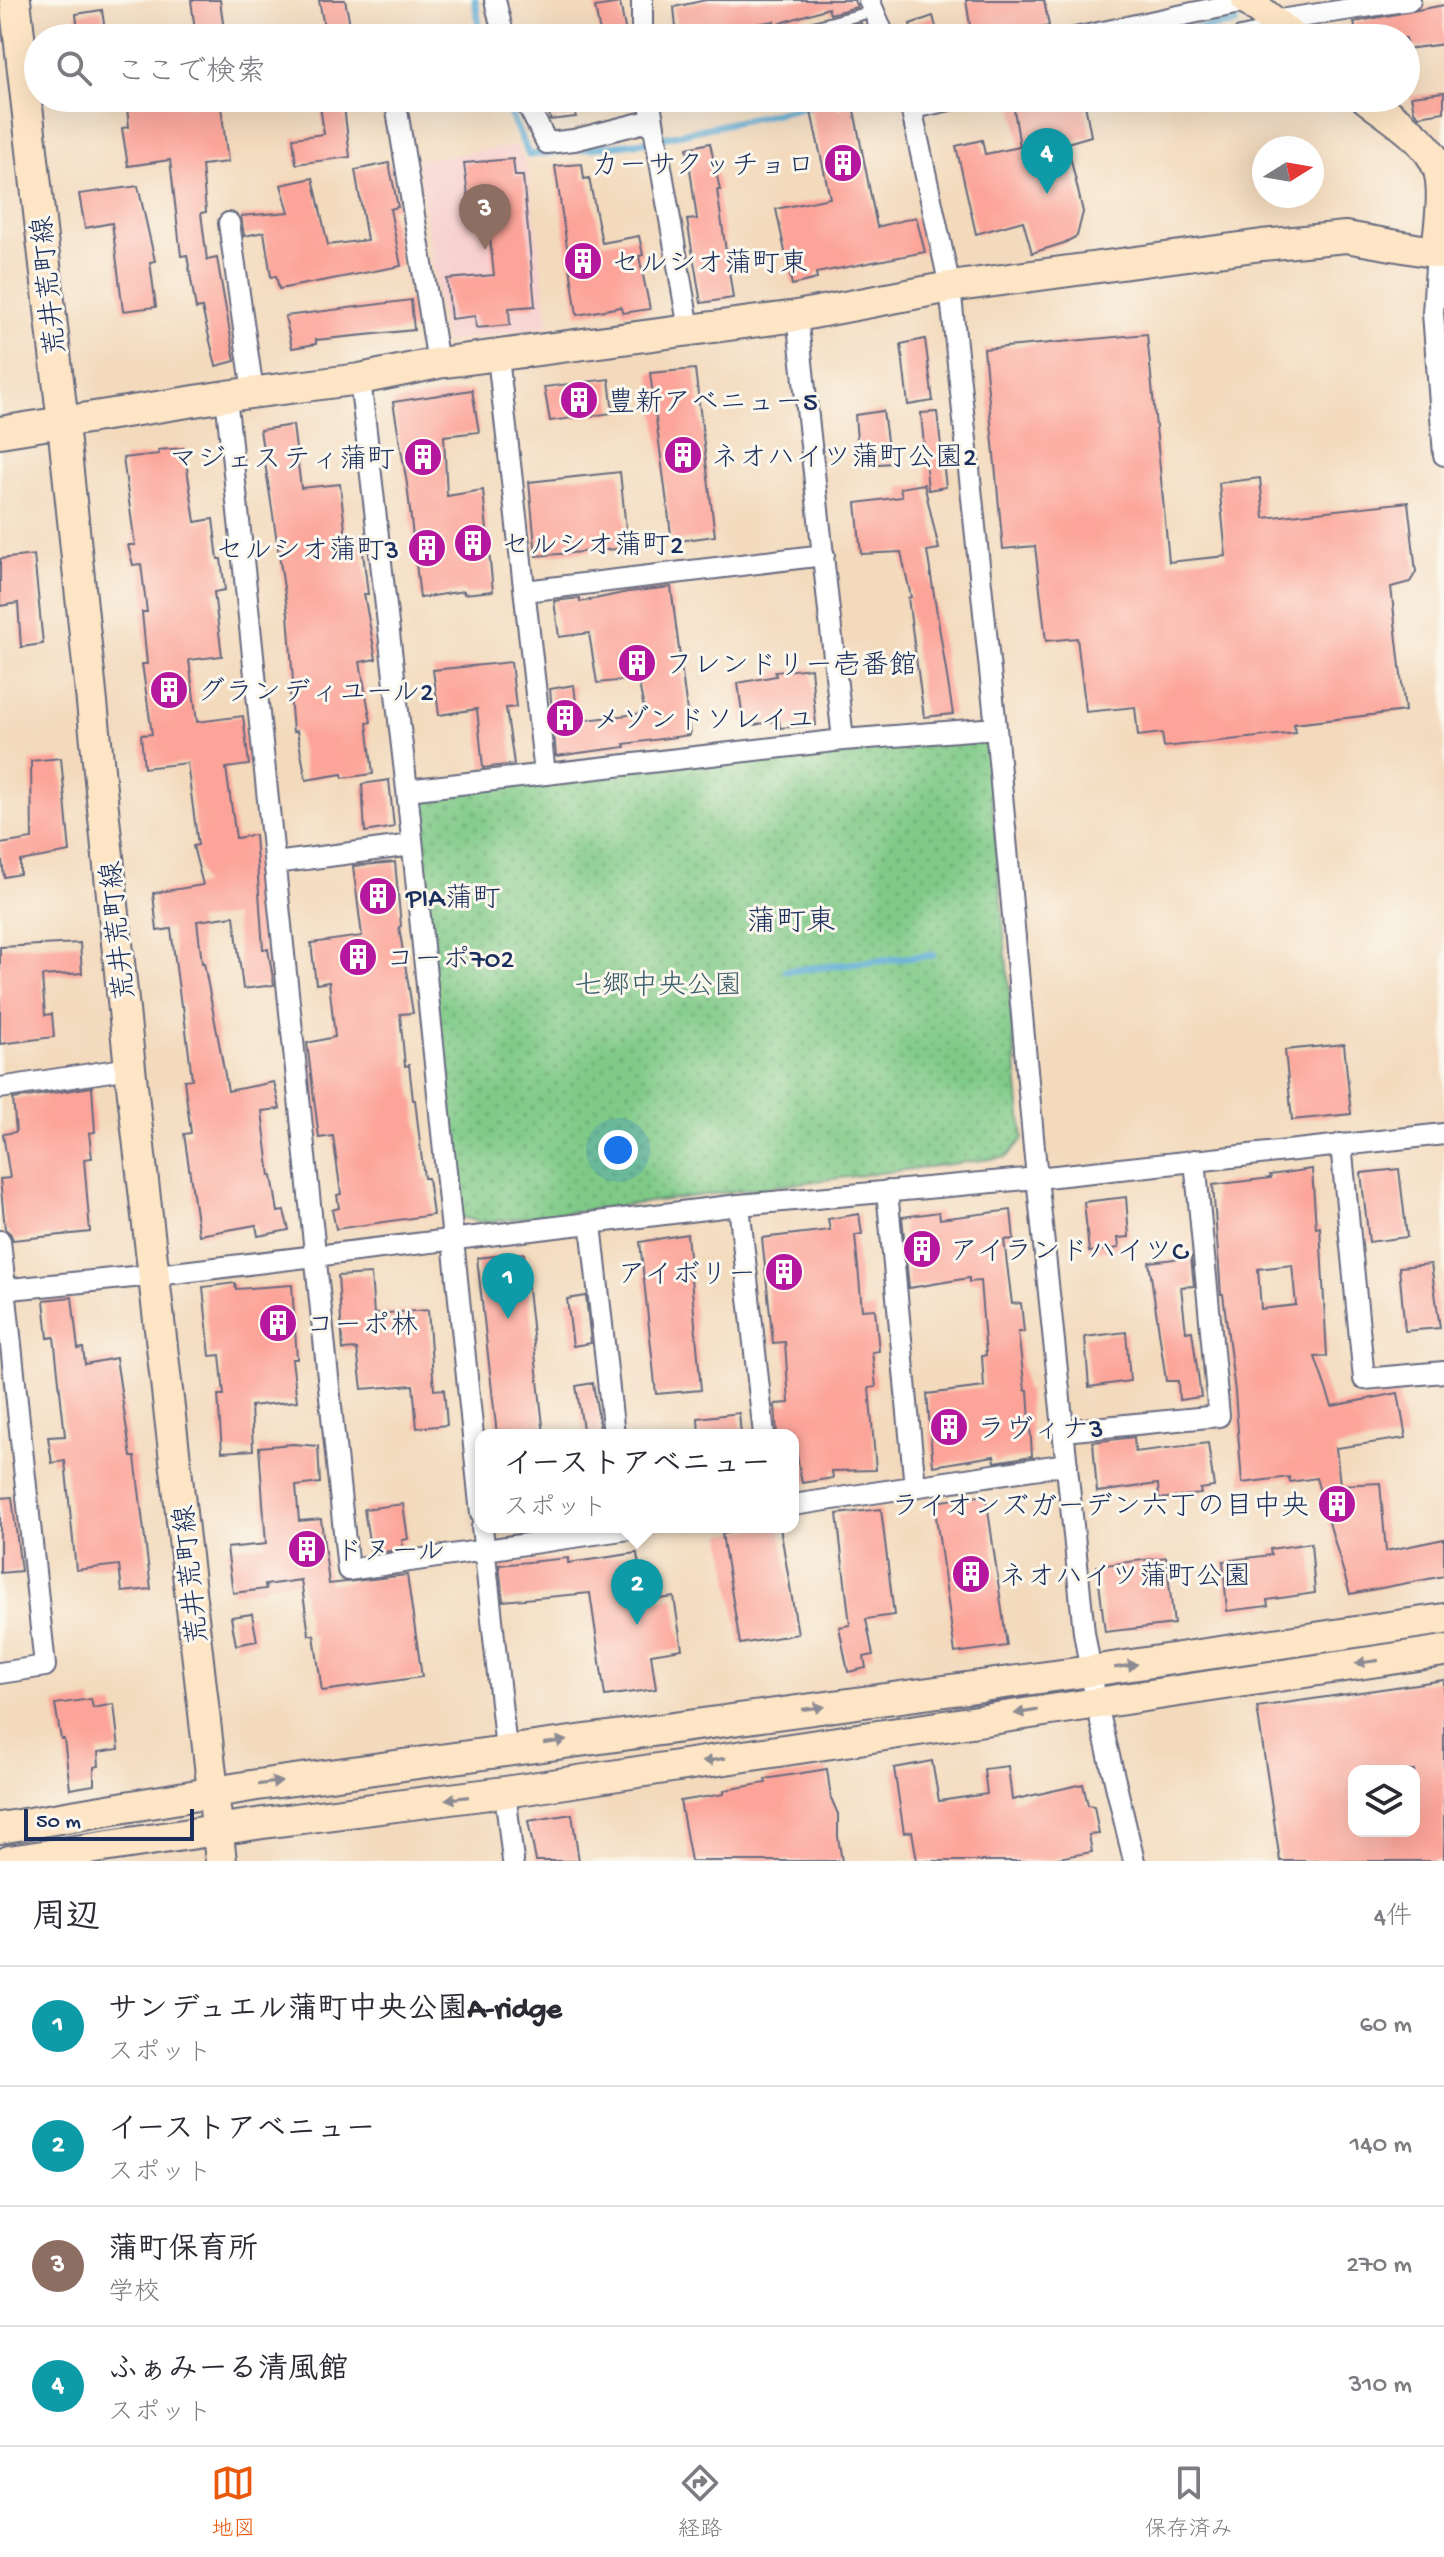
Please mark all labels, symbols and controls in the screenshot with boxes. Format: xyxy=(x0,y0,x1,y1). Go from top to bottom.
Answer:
search box xyxy=(24,24,1420,112)
icon: search xyxy=(52,46,96,90)
text: ここで検索 xyxy=(116,57,266,92)
pin: 4 xyxy=(1021,128,1073,194)
north arrow xyxy=(1252,136,1324,208)
building icon: カーサクッチョロ xyxy=(822,142,864,184)
place label: カーサクッチョロ xyxy=(591,151,815,184)
pin: 3 xyxy=(459,184,511,250)
street label: 荒井荒町線 xyxy=(27,214,75,357)
building icon: セルシオ蒲町東 xyxy=(562,240,604,282)
place label: セルシオ蒲町東 xyxy=(611,248,808,282)
building icon: 豊新アベニュー5 xyxy=(558,379,600,421)
place label: 豊新アベニュー5 xyxy=(607,387,818,421)
building icon: ネオハイツ蒲町公園2 xyxy=(662,434,704,476)
building icon: マジェスティ蒲町 xyxy=(402,436,444,478)
place label: ネオハイツ蒲町公園2 xyxy=(711,442,977,476)
place label: マジェスティ蒲町 xyxy=(169,444,395,478)
building icon: セルシオ蒲町2 xyxy=(452,522,494,564)
building icon: セルシオ蒲町3 xyxy=(406,527,448,569)
place label: セルシオ蒲町2 xyxy=(501,530,684,564)
place label: セルシオ蒲町3 xyxy=(215,535,399,569)
building icon: フレンドリー壱番館 xyxy=(616,642,658,684)
place label: フレンドリー壱番館 xyxy=(665,650,917,684)
building icon: グランディユール2 xyxy=(148,669,190,711)
place label: グランディユール2 xyxy=(197,677,434,711)
building icon: メゾンドソレイユ xyxy=(544,697,586,739)
place label: メゾンドソレイユ xyxy=(593,705,815,739)
street label: 荒井荒町線 xyxy=(96,859,144,1002)
building icon: PIA蒲町 xyxy=(357,875,399,917)
place label: PIA蒲町 xyxy=(405,883,501,917)
district label: 蒲町東 xyxy=(746,905,836,942)
building icon: コーポ702 xyxy=(337,936,379,978)
place label: コーポ702 xyxy=(386,945,514,978)
park label: 七郷中央公園 xyxy=(574,970,742,1004)
your location xyxy=(598,1130,638,1170)
building icon: アイランドハイツC xyxy=(901,1228,943,1270)
place label: アイランドハイツC xyxy=(950,1237,1189,1270)
building icon: アイボリー xyxy=(763,1251,805,1293)
pin: 1 xyxy=(482,1253,534,1319)
place label: アイボリー xyxy=(618,1260,756,1293)
building icon: コーポ林 xyxy=(257,1302,299,1344)
place label: コーポ林 xyxy=(306,1310,418,1344)
building icon: ラヴィナ3 xyxy=(928,1406,970,1448)
place label: ラヴィナ3 xyxy=(977,1415,1104,1448)
popup xyxy=(475,1429,799,1533)
text: イーストアベニュー xyxy=(503,1449,771,1484)
building icon: ライオンズガーデン六丁の目中央 xyxy=(1316,1483,1358,1525)
place label: ライオンズガーデン六丁の目中央 xyxy=(891,1491,1309,1525)
text: スポット xyxy=(503,1494,607,1525)
street label: 荒井荒町線 xyxy=(169,1503,217,1646)
building icon: ドヌール xyxy=(286,1528,328,1570)
place label: ドヌール xyxy=(335,1537,445,1570)
building icon: ネオハイツ蒲町公園 xyxy=(950,1553,992,1595)
pin: 2 xyxy=(611,1559,663,1625)
place label: ネオハイツ蒲町公園 xyxy=(999,1561,1251,1595)
one-way arrow xyxy=(1354,1656,1379,1669)
one-way arrow xyxy=(1114,1659,1139,1672)
one-way arrow xyxy=(801,1701,826,1714)
one-way arrow xyxy=(1014,1706,1039,1719)
one-way arrow xyxy=(543,1736,568,1749)
one-way arrow xyxy=(701,1754,726,1767)
map controls xyxy=(1348,1765,1420,1837)
button: layers xyxy=(1348,1765,1420,1837)
one-way arrow xyxy=(258,1776,283,1789)
one-way arrow xyxy=(444,1792,469,1805)
scale bar xyxy=(24,1805,194,1841)
text: 50 m xyxy=(36,1810,81,1836)
text: 周辺 xyxy=(32,1900,100,1940)
text: 4件 xyxy=(1374,1903,1412,1934)
text: サンデュエル蒲町中央公園A-ridge xyxy=(108,1994,562,2029)
text: 1 xyxy=(53,2011,63,2042)
text: 60 m xyxy=(1359,2011,1412,2042)
text: スポット xyxy=(108,2039,212,2070)
text: イーストアベニュー xyxy=(108,2114,376,2149)
text: 2 xyxy=(52,2131,64,2162)
text: 140 m xyxy=(1350,2131,1412,2162)
text: スポット xyxy=(108,2159,212,2190)
text: 蒲町保育所 xyxy=(108,2234,258,2269)
text: 3 xyxy=(51,2251,65,2282)
text: 270 m xyxy=(1346,2251,1412,2282)
text: 学校 xyxy=(108,2279,160,2310)
text: ふぁみーる清風館 xyxy=(108,2354,348,2389)
text: 4 xyxy=(52,2371,64,2402)
text: 310 m xyxy=(1349,2371,1412,2402)
text: スポット xyxy=(108,2399,212,2430)
tab: 地図 xyxy=(211,2461,255,2544)
tab: 経路 xyxy=(678,2461,722,2544)
tab: 保存済み xyxy=(1145,2461,1233,2544)

